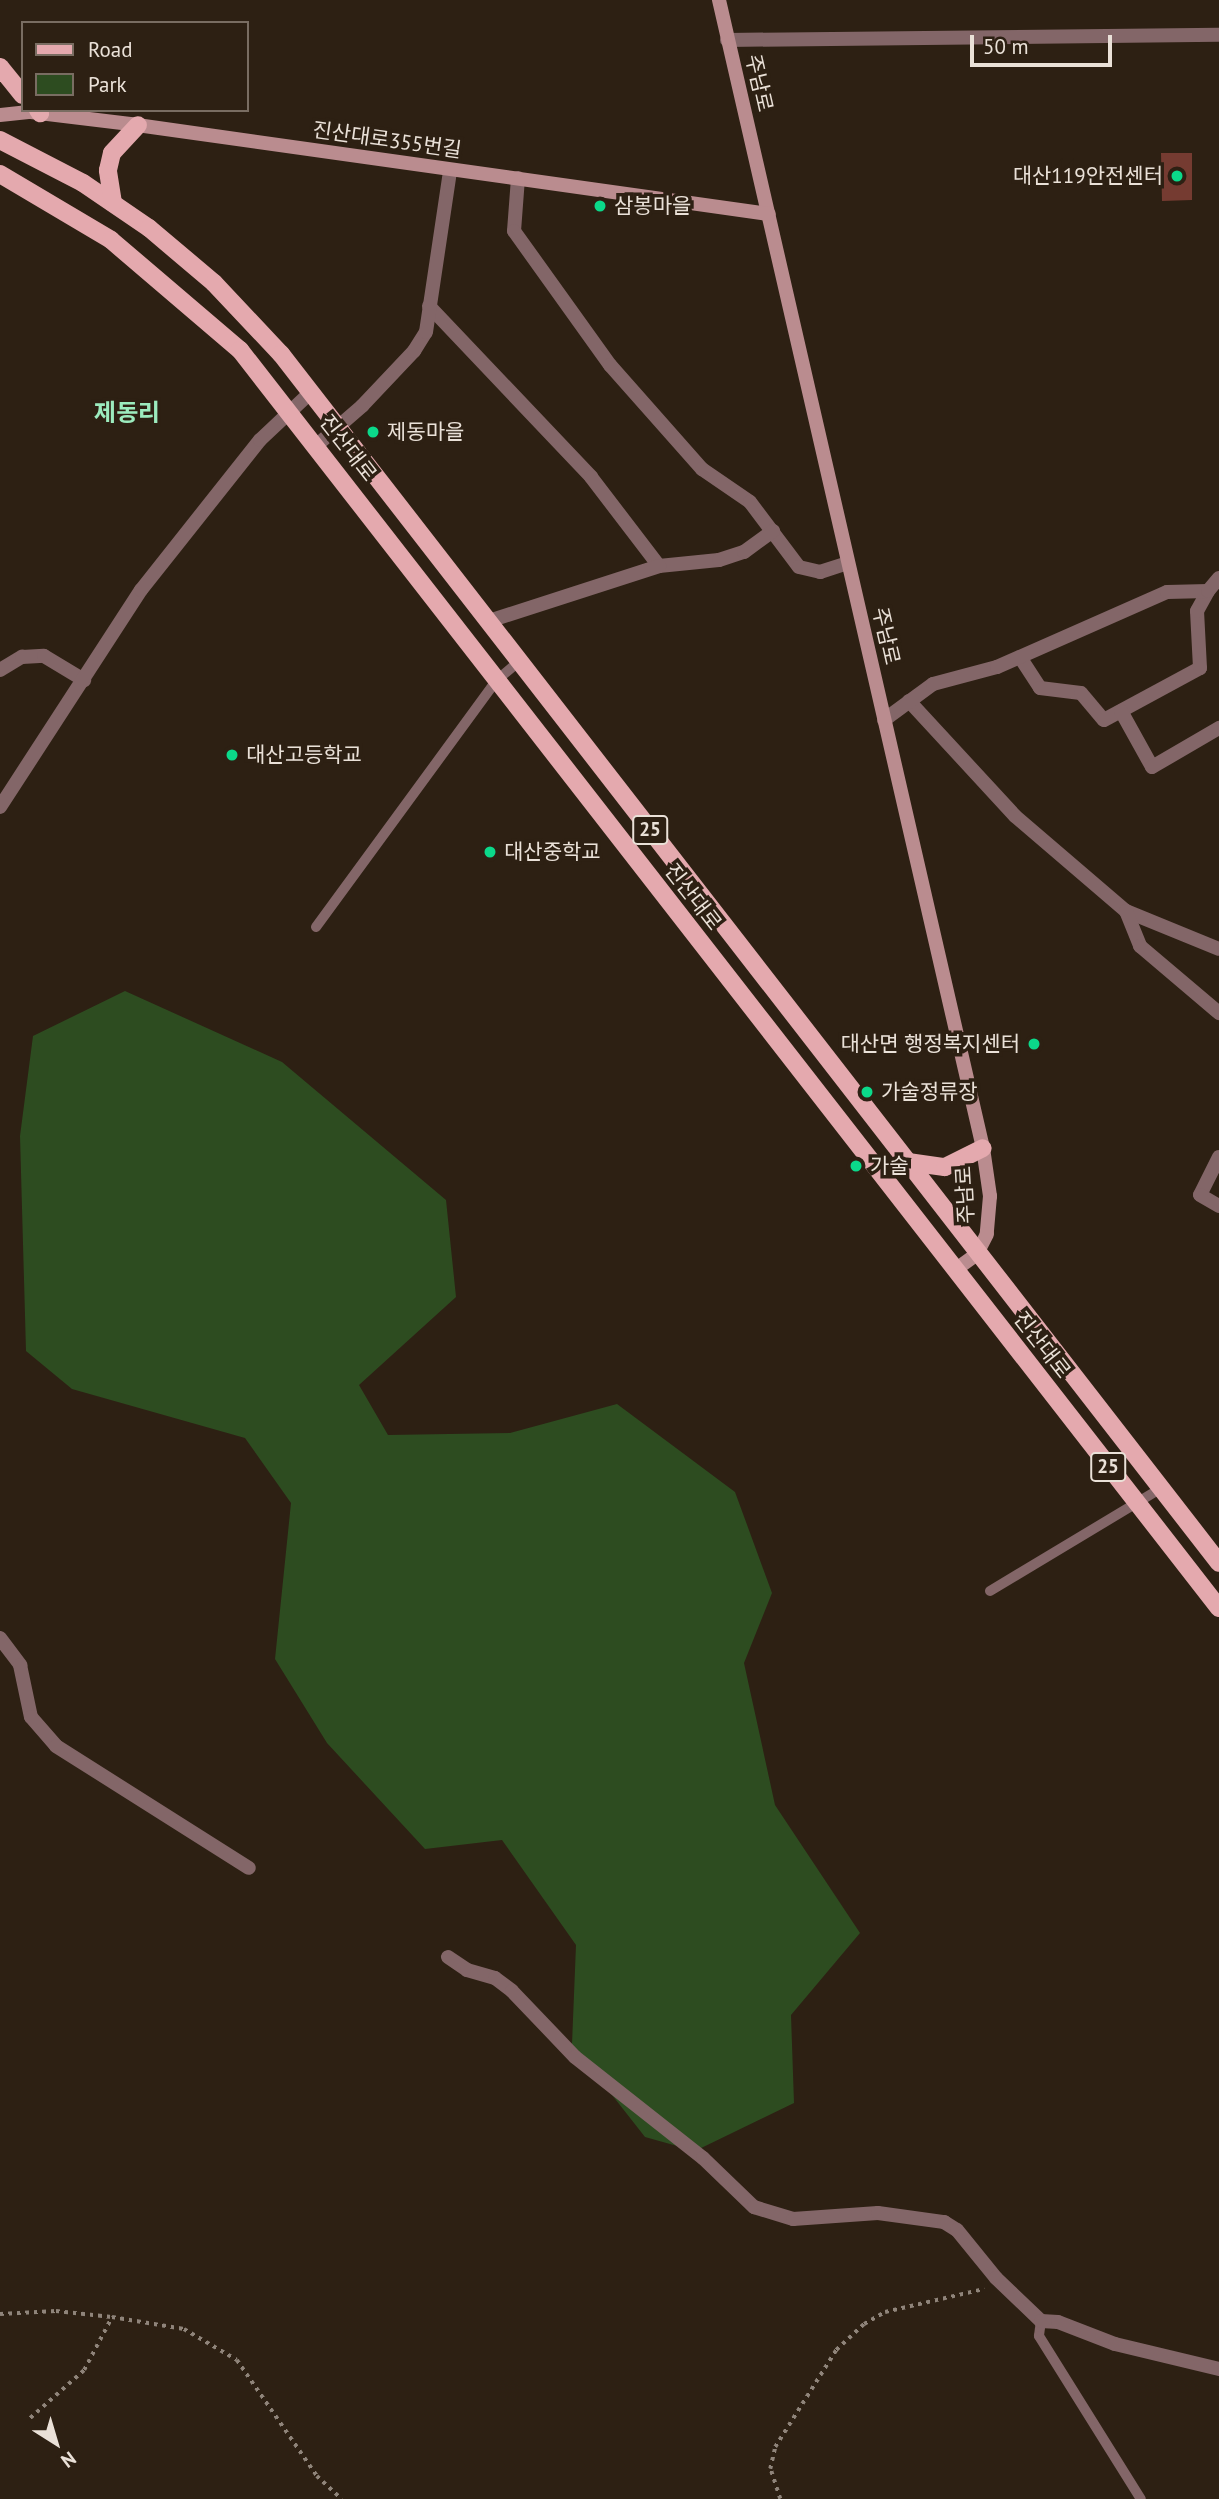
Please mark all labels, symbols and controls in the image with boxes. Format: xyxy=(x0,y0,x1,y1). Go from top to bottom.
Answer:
legend xyxy=(21,21,248,112)
scale bar xyxy=(974,21,1116,65)
text: 50 m xyxy=(983,33,1029,60)
text: Road xyxy=(88,36,132,63)
street label: 주남로 xyxy=(740,52,778,114)
text: Park xyxy=(88,71,127,98)
street label: 진산대로355번길 xyxy=(311,117,463,163)
place label: 대산119안전센터 xyxy=(1013,163,1163,189)
marker: 대산119안전센터 xyxy=(1169,168,1185,184)
place label: 삼봉마을 xyxy=(614,193,691,219)
marker: 삼봉마을 xyxy=(592,198,608,214)
district label: 제동리 xyxy=(94,399,160,427)
street label: 진산대로 xyxy=(314,410,382,486)
place label: 제동마을 xyxy=(387,419,464,445)
marker: 제동마을 xyxy=(365,424,381,440)
street label: 주남로 xyxy=(867,605,905,667)
place label: 대산고등학교 xyxy=(246,742,362,768)
marker: 대산고등학교 xyxy=(224,747,240,763)
road number: 25 xyxy=(631,814,669,846)
place label: 대산중학교 xyxy=(504,839,601,865)
marker: 대산중학교 xyxy=(482,844,498,860)
street label: 진산대로 xyxy=(659,859,727,935)
place label: 대산면 행정복지센터 xyxy=(841,1031,1020,1057)
marker: 대산면 행정복지센터 xyxy=(1026,1036,1042,1052)
place label: 가술정류장 xyxy=(881,1079,978,1105)
marker: 가술정류장 xyxy=(859,1084,875,1100)
place label: 가술 xyxy=(870,1153,909,1179)
marker: 가술 xyxy=(848,1158,864,1174)
street label: 주남로 xyxy=(951,1165,979,1225)
street label: 진산대로 xyxy=(1008,1307,1076,1383)
road number: 25 xyxy=(1089,1452,1127,1483)
north arrow xyxy=(21,2408,91,2478)
text: N xyxy=(56,2446,81,2473)

